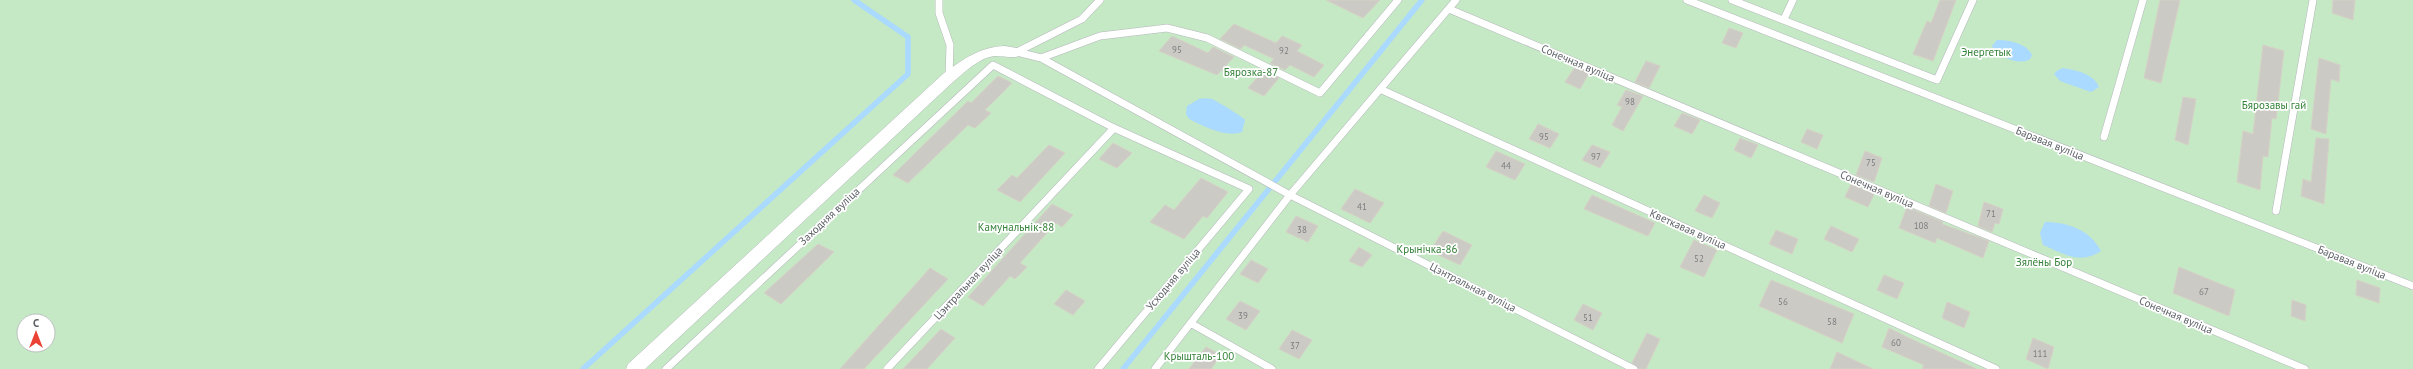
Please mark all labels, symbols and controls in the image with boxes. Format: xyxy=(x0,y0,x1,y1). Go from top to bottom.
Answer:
street label: Сонечная вуліца xyxy=(1539,41,1617,85)
house number: 95 xyxy=(1172,44,1182,55)
house number: 92 xyxy=(1279,45,1289,56)
park label: Энергетык xyxy=(1961,45,2012,59)
park label: Бярозка-87 xyxy=(1224,65,1278,79)
house number: 98 xyxy=(1625,96,1635,107)
park label: Бярозавы гай xyxy=(2242,98,2306,112)
street label: Баравая вуліца xyxy=(2014,123,2086,163)
house number: 95 xyxy=(1539,131,1549,142)
house number: 97 xyxy=(1591,151,1601,162)
house number: 75 xyxy=(1866,157,1876,168)
house number: 44 xyxy=(1501,160,1511,171)
street label: Сонечная вуліца xyxy=(1838,167,1916,211)
street label: Заходняя вуліца xyxy=(796,184,862,248)
house number: 41 xyxy=(1357,201,1367,212)
street label: Кветкавая вуліца xyxy=(1648,206,1728,252)
house number: 71 xyxy=(1986,208,1996,219)
park label: Камунальнік-88 xyxy=(978,220,1054,234)
house number: 108 xyxy=(1914,220,1928,231)
house number: 38 xyxy=(1297,224,1307,235)
park label: Крынічка-86 xyxy=(1397,242,1457,256)
street label: Баравая вуліца xyxy=(2316,242,2388,282)
street label: Цэнтральная вуліца xyxy=(930,243,1006,323)
street label: Усходняя вуліца xyxy=(1143,245,1203,313)
house number: 52 xyxy=(1694,253,1704,264)
park label: Зялёны Бор xyxy=(2016,255,2072,269)
street label: Цэнтральная вуліца xyxy=(1427,259,1519,315)
house number: 67 xyxy=(2199,286,2209,297)
street label: Сонечная вуліца xyxy=(2137,293,2215,337)
house number: 56 xyxy=(1778,296,1788,307)
house number: 39 xyxy=(1238,310,1248,321)
house number: 51 xyxy=(1583,312,1593,323)
north arrow xyxy=(16,313,56,353)
text: С xyxy=(33,316,39,330)
house number: 58 xyxy=(1827,316,1837,327)
house number: 60 xyxy=(1891,337,1901,348)
house number: 37 xyxy=(1290,340,1300,351)
house number: 111 xyxy=(2033,348,2047,359)
park label: Крышталь-100 xyxy=(1164,349,1234,363)

